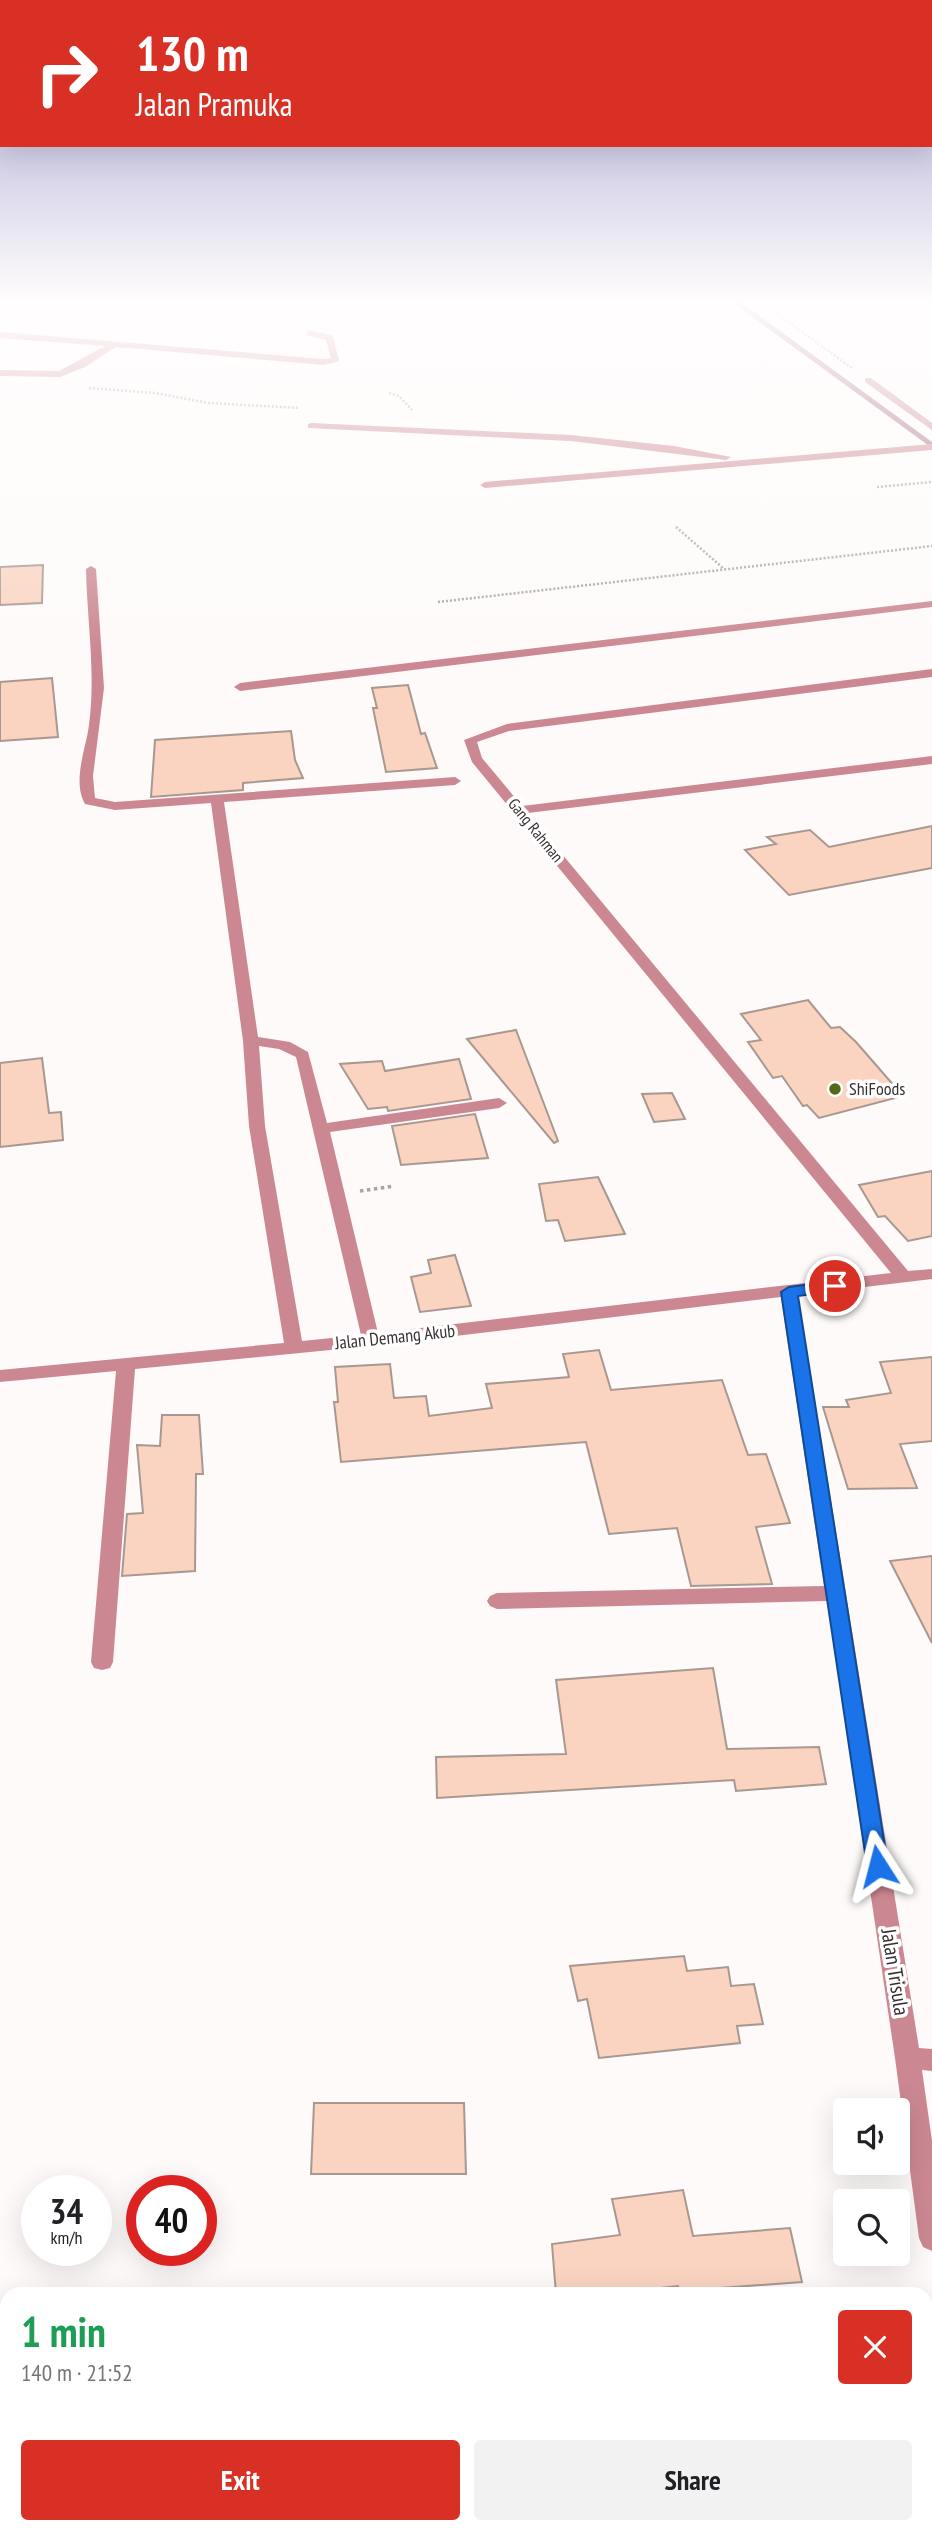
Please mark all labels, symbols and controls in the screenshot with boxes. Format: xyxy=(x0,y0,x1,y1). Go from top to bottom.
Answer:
text: 130 m xyxy=(136,21,249,85)
icon: right xyxy=(21,28,112,119)
text: Jalan Pramuka xyxy=(136,83,293,125)
street label: Gang Rahman xyxy=(504,794,568,866)
place label: ShiFoods xyxy=(849,1077,905,1100)
marker: ShiFoods xyxy=(827,1081,843,1097)
pin xyxy=(805,1256,865,1316)
icon: arrive xyxy=(816,1267,854,1305)
street label: Jalan Demang Akub xyxy=(333,1319,456,1354)
position arrow xyxy=(841,1829,915,1903)
street label: Jalan Trisula xyxy=(875,1926,916,2017)
map controls xyxy=(833,2098,910,2266)
button: sound xyxy=(833,2098,910,2175)
speed limit sign: 40 xyxy=(126,2175,217,2266)
text: 34 xyxy=(50,2188,83,2234)
button: search xyxy=(833,2189,910,2266)
text: km/h xyxy=(51,2226,82,2249)
text: 1 min xyxy=(21,2304,106,2359)
button: close xyxy=(838,2310,912,2384)
text: 140 m · 21:52 xyxy=(21,2358,133,2387)
button: Exit xyxy=(21,2440,460,2520)
button: Share xyxy=(474,2440,912,2520)

